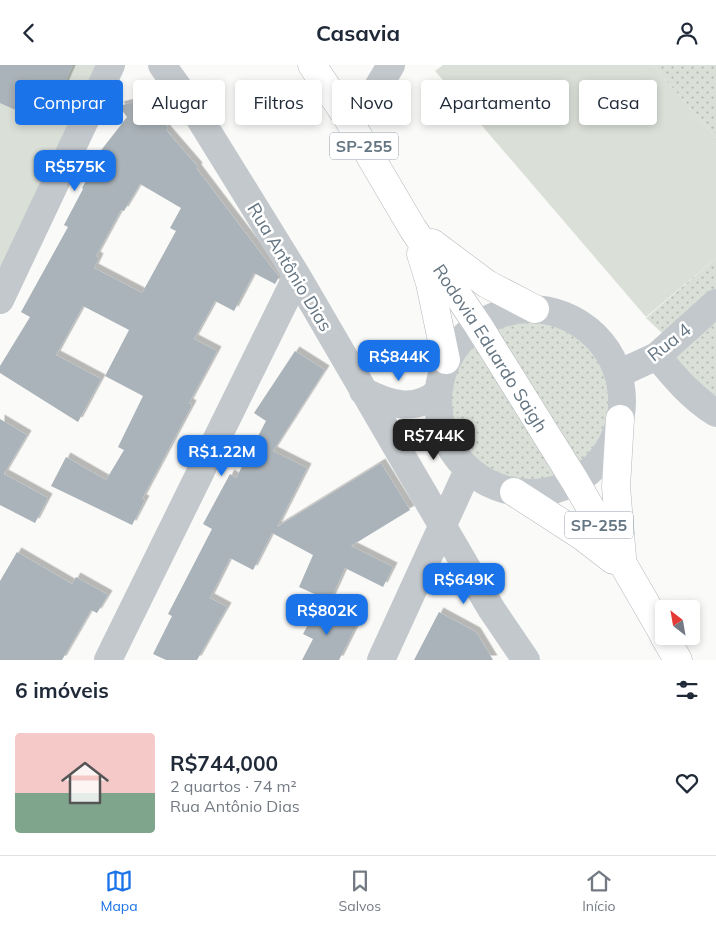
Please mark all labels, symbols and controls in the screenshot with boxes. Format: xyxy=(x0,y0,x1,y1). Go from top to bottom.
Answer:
icon: back xyxy=(15,19,43,47)
text: Casavia xyxy=(316,19,400,47)
icon: person xyxy=(673,19,701,47)
chip: Comprar xyxy=(15,80,123,125)
chip: Alugar xyxy=(133,80,225,125)
chip: Filtros xyxy=(235,80,322,125)
chip: Novo xyxy=(332,80,411,125)
chip: Apartamento xyxy=(421,80,569,125)
chip: Casa xyxy=(579,80,657,125)
road number: SP-255 xyxy=(330,133,398,159)
pin: R$575K xyxy=(34,149,116,192)
text: R$575K xyxy=(45,156,105,176)
street label: Rua Antônio Dias xyxy=(243,199,337,336)
street label: Rodovia Eduardo Saigh xyxy=(428,260,553,436)
street label: Rua 4 xyxy=(643,318,696,366)
pin: R$844K xyxy=(358,339,440,382)
text: R$844K xyxy=(369,346,429,366)
pin: R$744K xyxy=(393,419,475,461)
text: R$744K xyxy=(404,425,464,445)
pin: R$1.22M xyxy=(176,435,268,477)
text: R$1.22M xyxy=(188,441,256,461)
road number: SP-255 xyxy=(565,511,633,539)
pin: R$649K xyxy=(423,563,505,605)
text: R$649K xyxy=(434,569,494,589)
pin: R$802K xyxy=(286,593,368,636)
text: R$802K xyxy=(297,600,357,620)
north arrow xyxy=(655,600,700,645)
map controls xyxy=(655,600,700,645)
icon: filters xyxy=(673,676,701,704)
text: 6 imóveis xyxy=(15,677,109,703)
text: R$744,000 xyxy=(170,750,278,776)
icon: home xyxy=(55,753,115,813)
icon: heart xyxy=(673,769,701,797)
text: 2 quartos · 74 m² xyxy=(170,776,297,796)
text: Rua Antônio Dias xyxy=(170,796,300,816)
tab: Mapa xyxy=(100,867,138,915)
tab: Salvos xyxy=(339,867,381,915)
tab: Início xyxy=(582,867,616,915)

